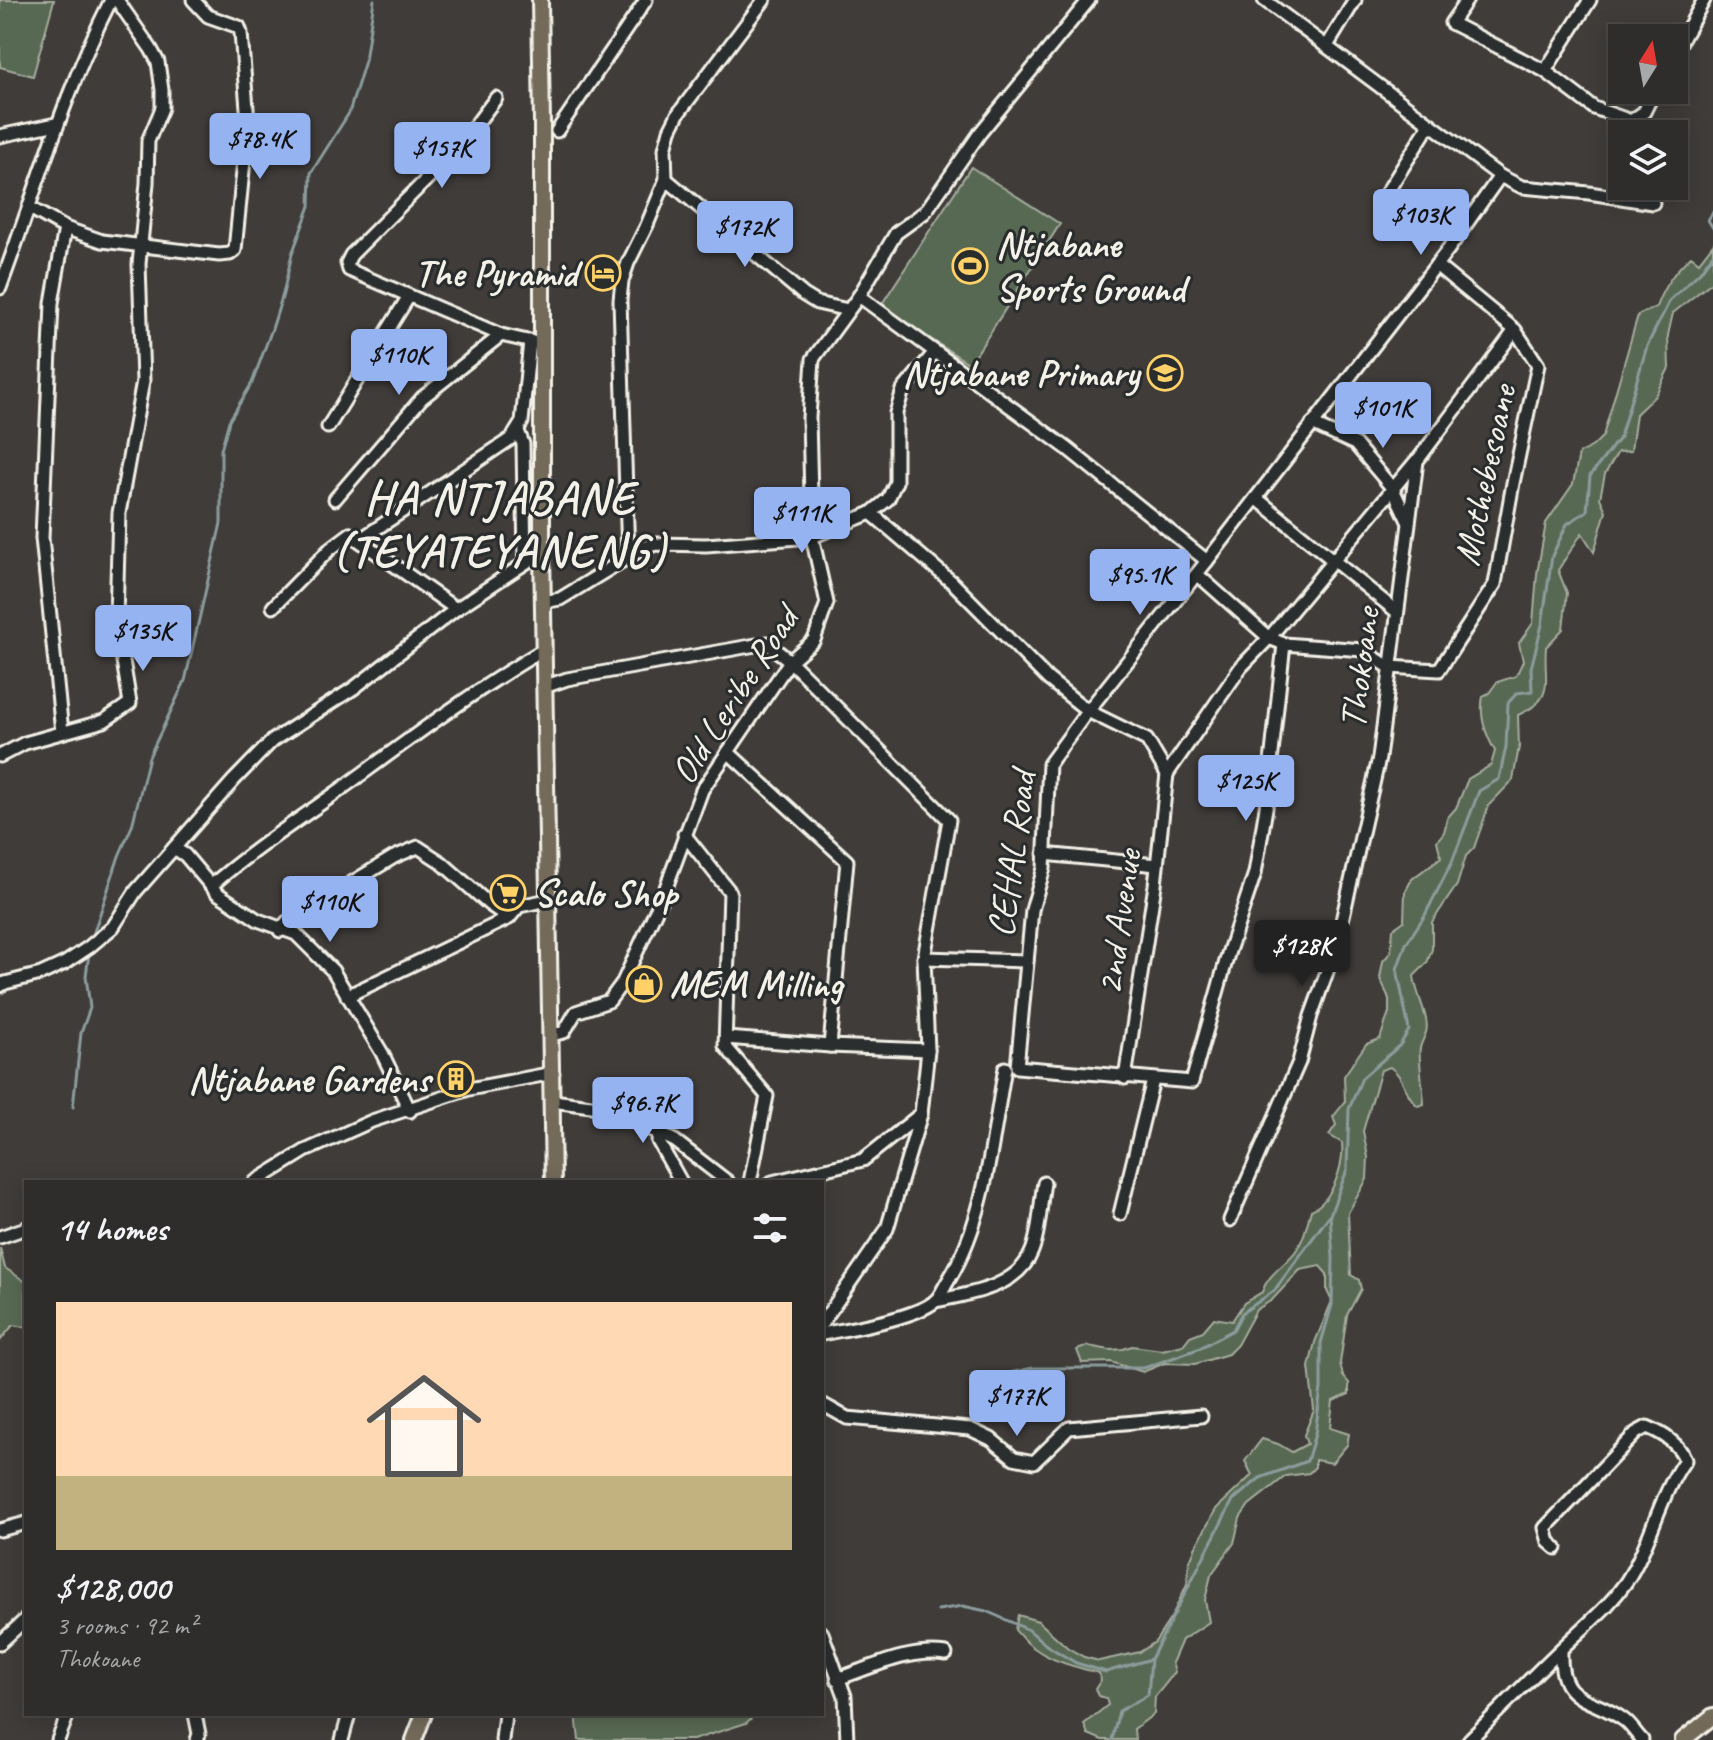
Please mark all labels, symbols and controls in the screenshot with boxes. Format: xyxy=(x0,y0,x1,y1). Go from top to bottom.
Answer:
north arrow xyxy=(1608,24,1688,104)
map controls xyxy=(1608,24,1688,200)
pin: $78.4K xyxy=(195,113,325,181)
button: layers xyxy=(1608,120,1688,200)
text: $78.4K xyxy=(227,122,293,155)
pin: $157K xyxy=(386,122,498,190)
text: $157K xyxy=(412,131,472,164)
pin: $103K xyxy=(1365,189,1477,257)
text: $103K xyxy=(1391,198,1451,231)
pin: $172K xyxy=(689,201,801,269)
text: $172K xyxy=(715,210,775,243)
place label: Ntjabane Sports Ground xyxy=(996,221,1191,312)
sports icon: Ntjabane Sports Ground xyxy=(951,247,989,285)
place label: The Pyramid xyxy=(415,250,584,297)
hotel icon: The Pyramid xyxy=(584,254,622,292)
pin: $110K xyxy=(343,329,455,397)
text: $110K xyxy=(369,338,429,371)
place label: Ntjabane Primary xyxy=(903,350,1142,397)
school or university icon: Ntjabane Primary xyxy=(1146,354,1184,392)
street label: Mothebesoane xyxy=(1442,378,1527,569)
pin: $101K xyxy=(1327,382,1439,450)
text: $101K xyxy=(1353,391,1413,424)
district label: HA NTJABANE (TEYATEYANENG) xyxy=(333,469,668,580)
pin: $111K xyxy=(746,487,858,555)
text: $111K xyxy=(772,496,832,529)
pin: $95.1K xyxy=(1075,549,1205,617)
text: $95.1K xyxy=(1108,558,1172,591)
street label: Old Leribe Road xyxy=(660,593,812,792)
street label: Thokoane xyxy=(1329,602,1391,731)
pin: $135K xyxy=(87,605,199,673)
text: $135K xyxy=(113,614,173,647)
pin: $125K xyxy=(1190,755,1302,823)
street label: CEHAL Road xyxy=(977,762,1047,940)
text: $125K xyxy=(1216,764,1276,797)
street label: 2nd Avenue xyxy=(1085,844,1152,998)
place label: Scalo Shop xyxy=(534,870,680,917)
supermarket icon: Scalo Shop xyxy=(489,874,527,912)
pin: $110K xyxy=(274,876,386,944)
text: $110K xyxy=(300,885,360,918)
pin: $128K xyxy=(1246,920,1358,988)
text: $128K xyxy=(1272,929,1332,962)
place label: MEM Milling xyxy=(670,961,845,1008)
shop icon: MEM Milling xyxy=(625,965,663,1003)
place label: Ntjabane Gardens xyxy=(188,1056,434,1103)
building icon: Ntjabane Gardens xyxy=(437,1060,475,1098)
pin: $96.7K xyxy=(578,1077,708,1145)
text: $96.7K xyxy=(610,1086,676,1119)
icon: filters xyxy=(748,1206,792,1250)
text: 14 homes xyxy=(56,1207,167,1250)
icon: home xyxy=(352,1354,496,1498)
pin: $177K xyxy=(961,1370,1073,1438)
text: $177K xyxy=(987,1379,1047,1412)
text: $128,000 xyxy=(56,1566,170,1609)
text: 3 rooms · 92 m² xyxy=(56,1609,197,1642)
text: Thokoane xyxy=(56,1642,139,1675)

